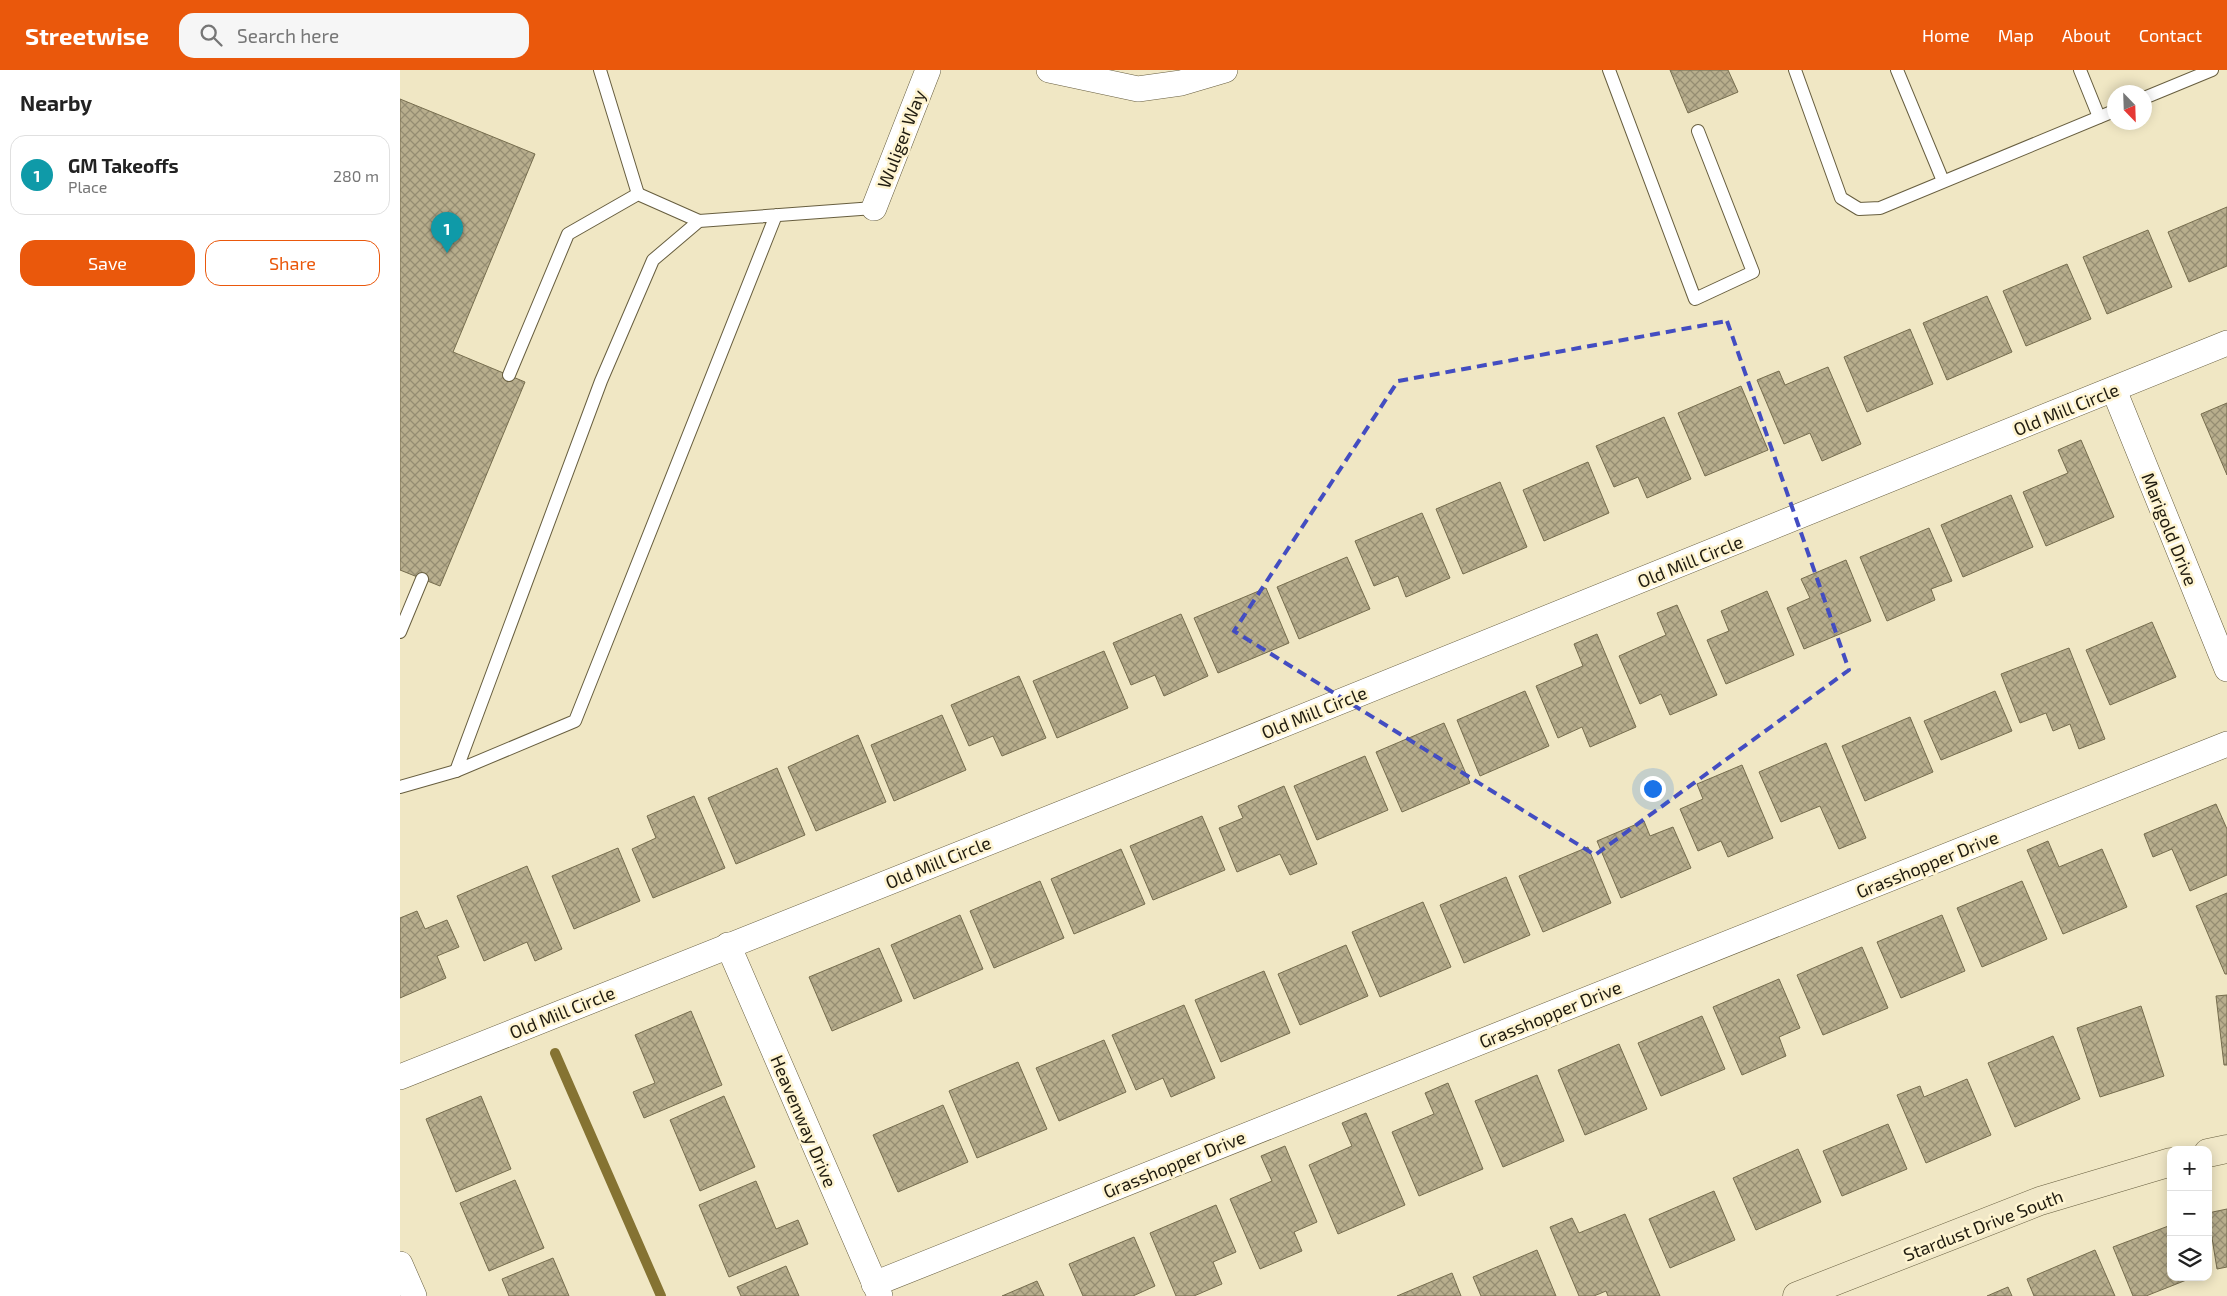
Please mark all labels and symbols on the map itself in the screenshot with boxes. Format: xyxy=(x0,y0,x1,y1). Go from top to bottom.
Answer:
north arrow xyxy=(2107,85,2152,130)
street label: Wuliger Way xyxy=(872,86,930,191)
pin: 1 xyxy=(431,212,463,253)
street label: Old Mill Circle xyxy=(2010,378,2122,440)
street label: Marigold Drive xyxy=(2137,469,2203,589)
street label: Old Mill Circle xyxy=(1634,530,1746,592)
street label: Old Mill Circle xyxy=(1258,681,1370,743)
your location xyxy=(1640,776,1666,802)
street label: Grasshopper Drive xyxy=(1853,825,2001,903)
street label: Old Mill Circle xyxy=(882,831,994,893)
street label: Grasshopper Drive xyxy=(1476,975,1624,1053)
street label: Old Mill Circle xyxy=(506,981,618,1043)
street label: Heavenway Drive xyxy=(766,1051,842,1191)
street label: Grasshopper Drive xyxy=(1100,1125,1248,1203)
street label: Stardust Drive South xyxy=(1900,1184,2066,1266)

